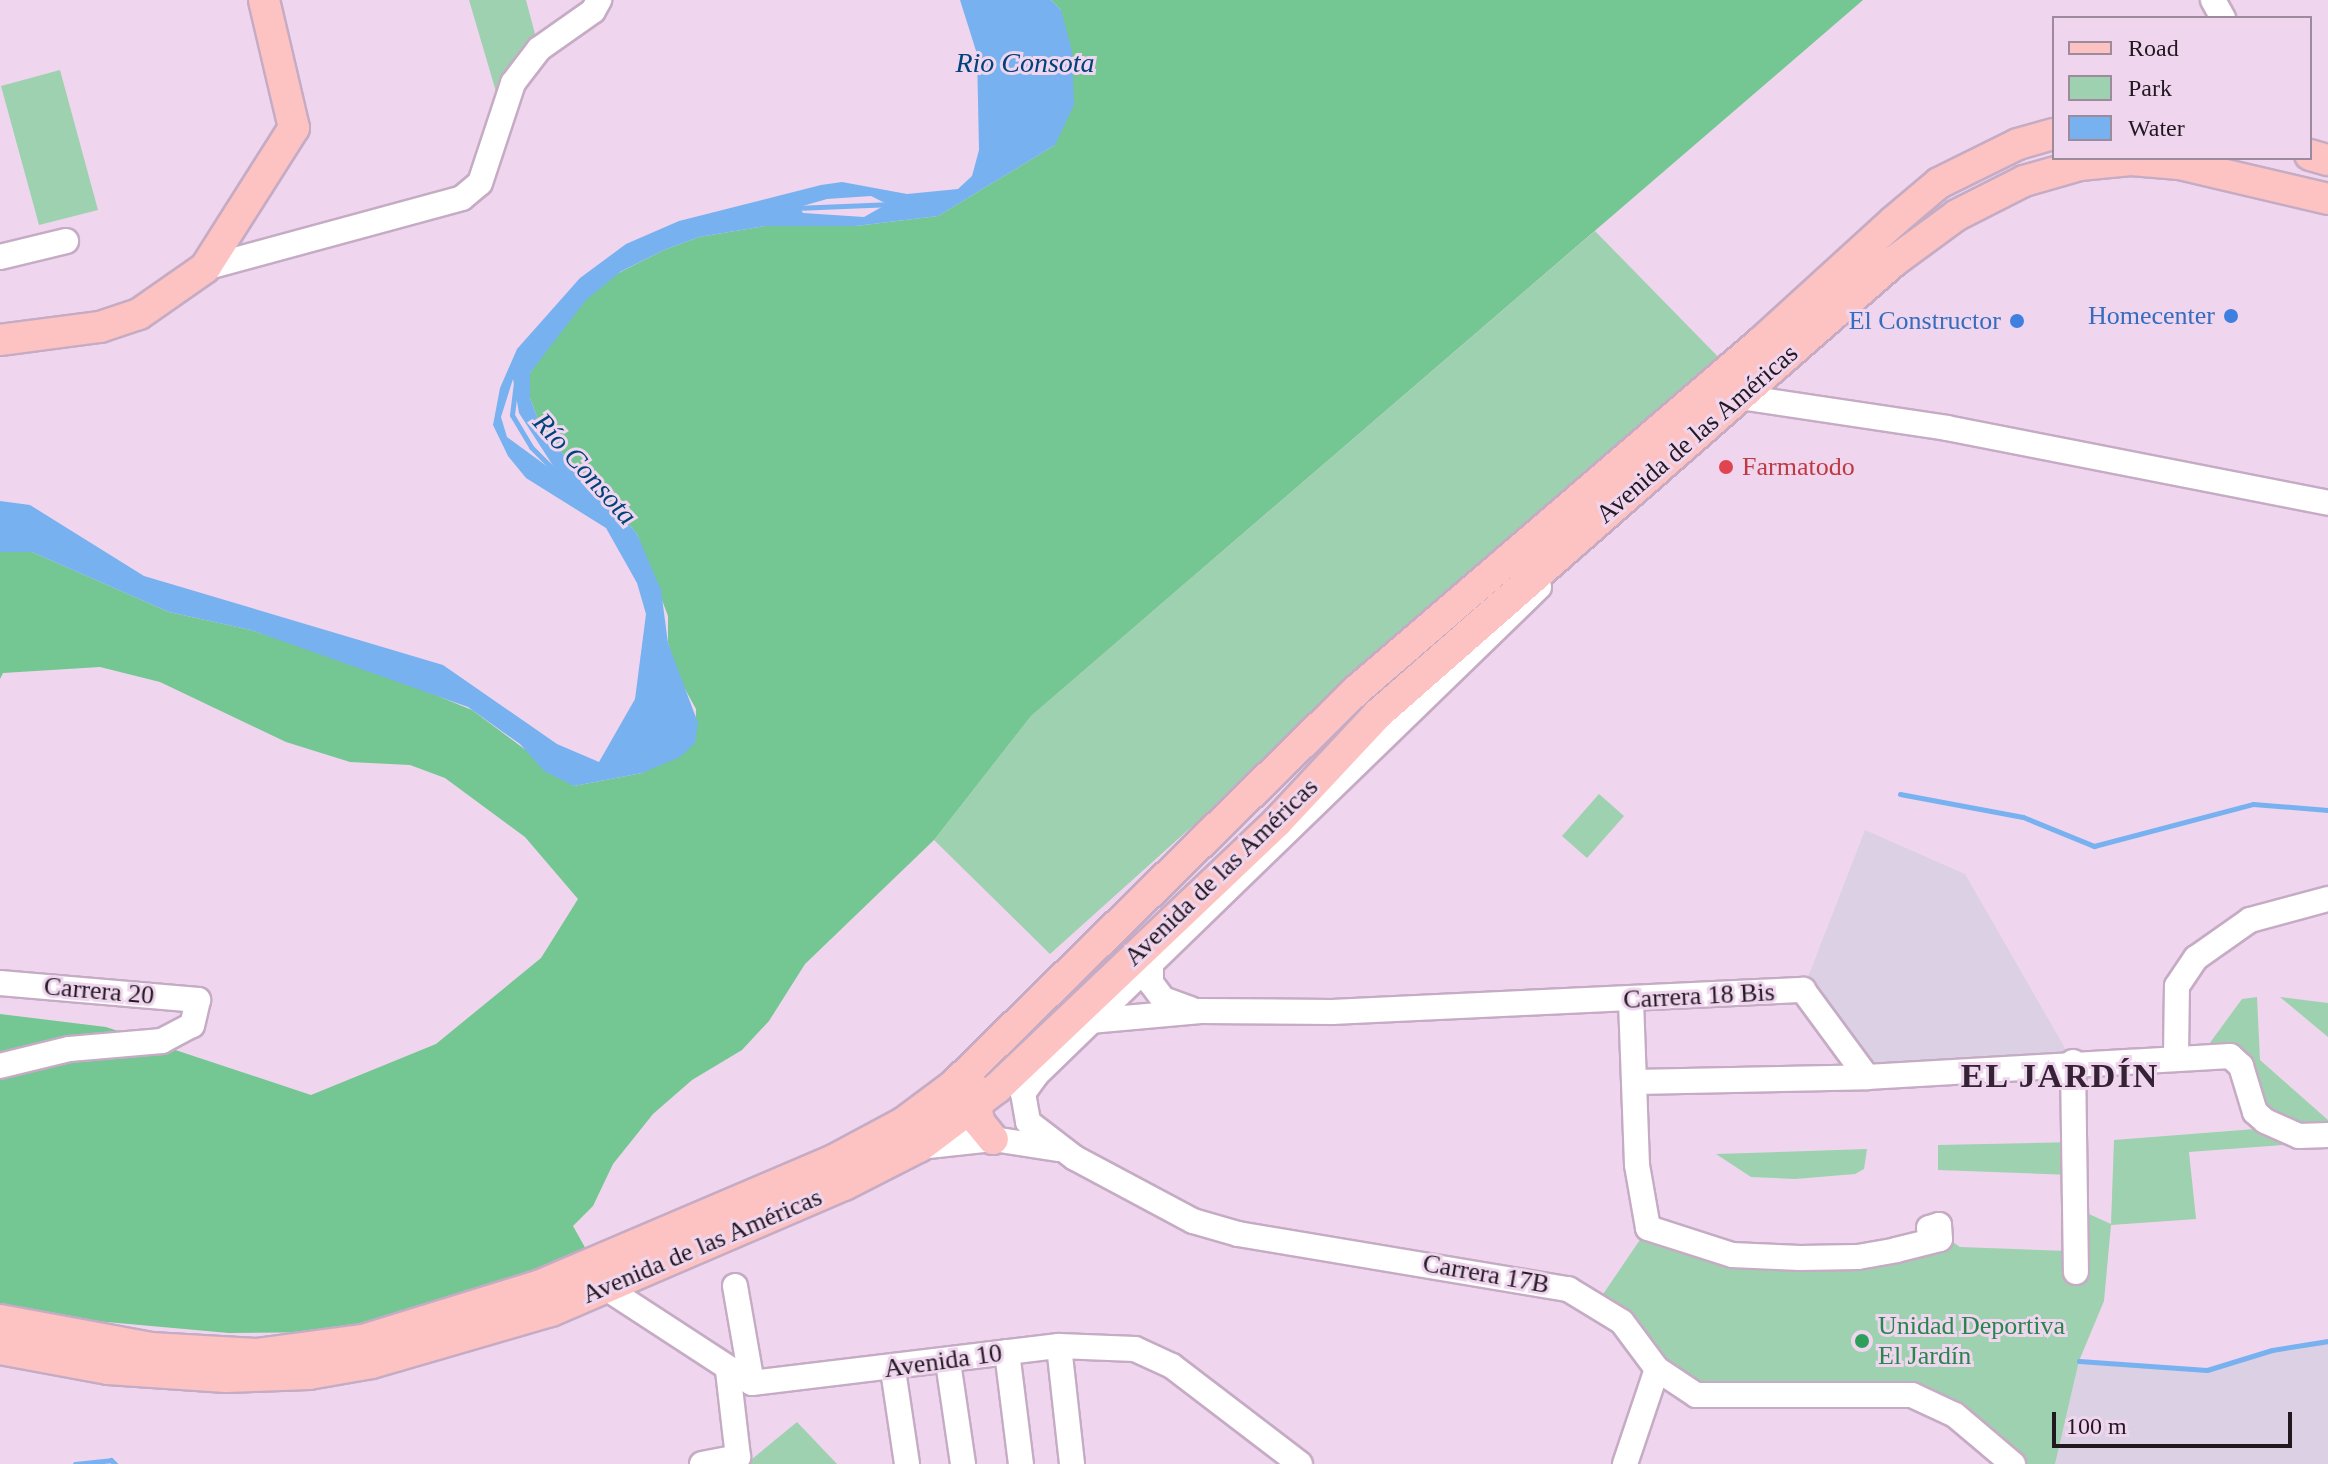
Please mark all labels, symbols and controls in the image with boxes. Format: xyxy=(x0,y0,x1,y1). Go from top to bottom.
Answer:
legend xyxy=(2052,16,2312,160)
text: Road xyxy=(2128,35,2179,61)
water label: Rio Consota xyxy=(955,46,1095,80)
text: Park xyxy=(2128,75,2172,101)
text: Water xyxy=(2128,115,2185,141)
place label: Homecenter xyxy=(2088,300,2215,332)
place label: El Constructor xyxy=(1849,305,2001,337)
marker: Homecenter xyxy=(2222,307,2240,325)
marker: El Constructor xyxy=(2008,312,2026,330)
street label: Avenida de las Américas xyxy=(1589,337,1805,531)
water label: Río Consota xyxy=(526,406,644,532)
place label: Farmatodo xyxy=(1742,451,1855,483)
marker: Farmatodo xyxy=(1717,458,1735,476)
street label: Avenida de las Américas xyxy=(1117,771,1325,973)
street label: Carrera 20 xyxy=(43,971,155,1011)
street label: Carrera 18 Bis xyxy=(1622,976,1776,1016)
district label: EL JARDÍN xyxy=(1960,1056,2160,1096)
street label: Avenida de las Américas xyxy=(577,1181,827,1311)
street label: Carrera 17B xyxy=(1420,1248,1552,1300)
place label: Unidad Deportiva El Jardín xyxy=(1878,1310,2065,1372)
marker: Unidad Deportiva El Jardín xyxy=(1853,1332,1871,1350)
street label: Avenida 10 xyxy=(882,1337,1004,1385)
scale bar xyxy=(2056,1396,2296,1446)
text: 100 m xyxy=(2066,1413,2127,1439)

